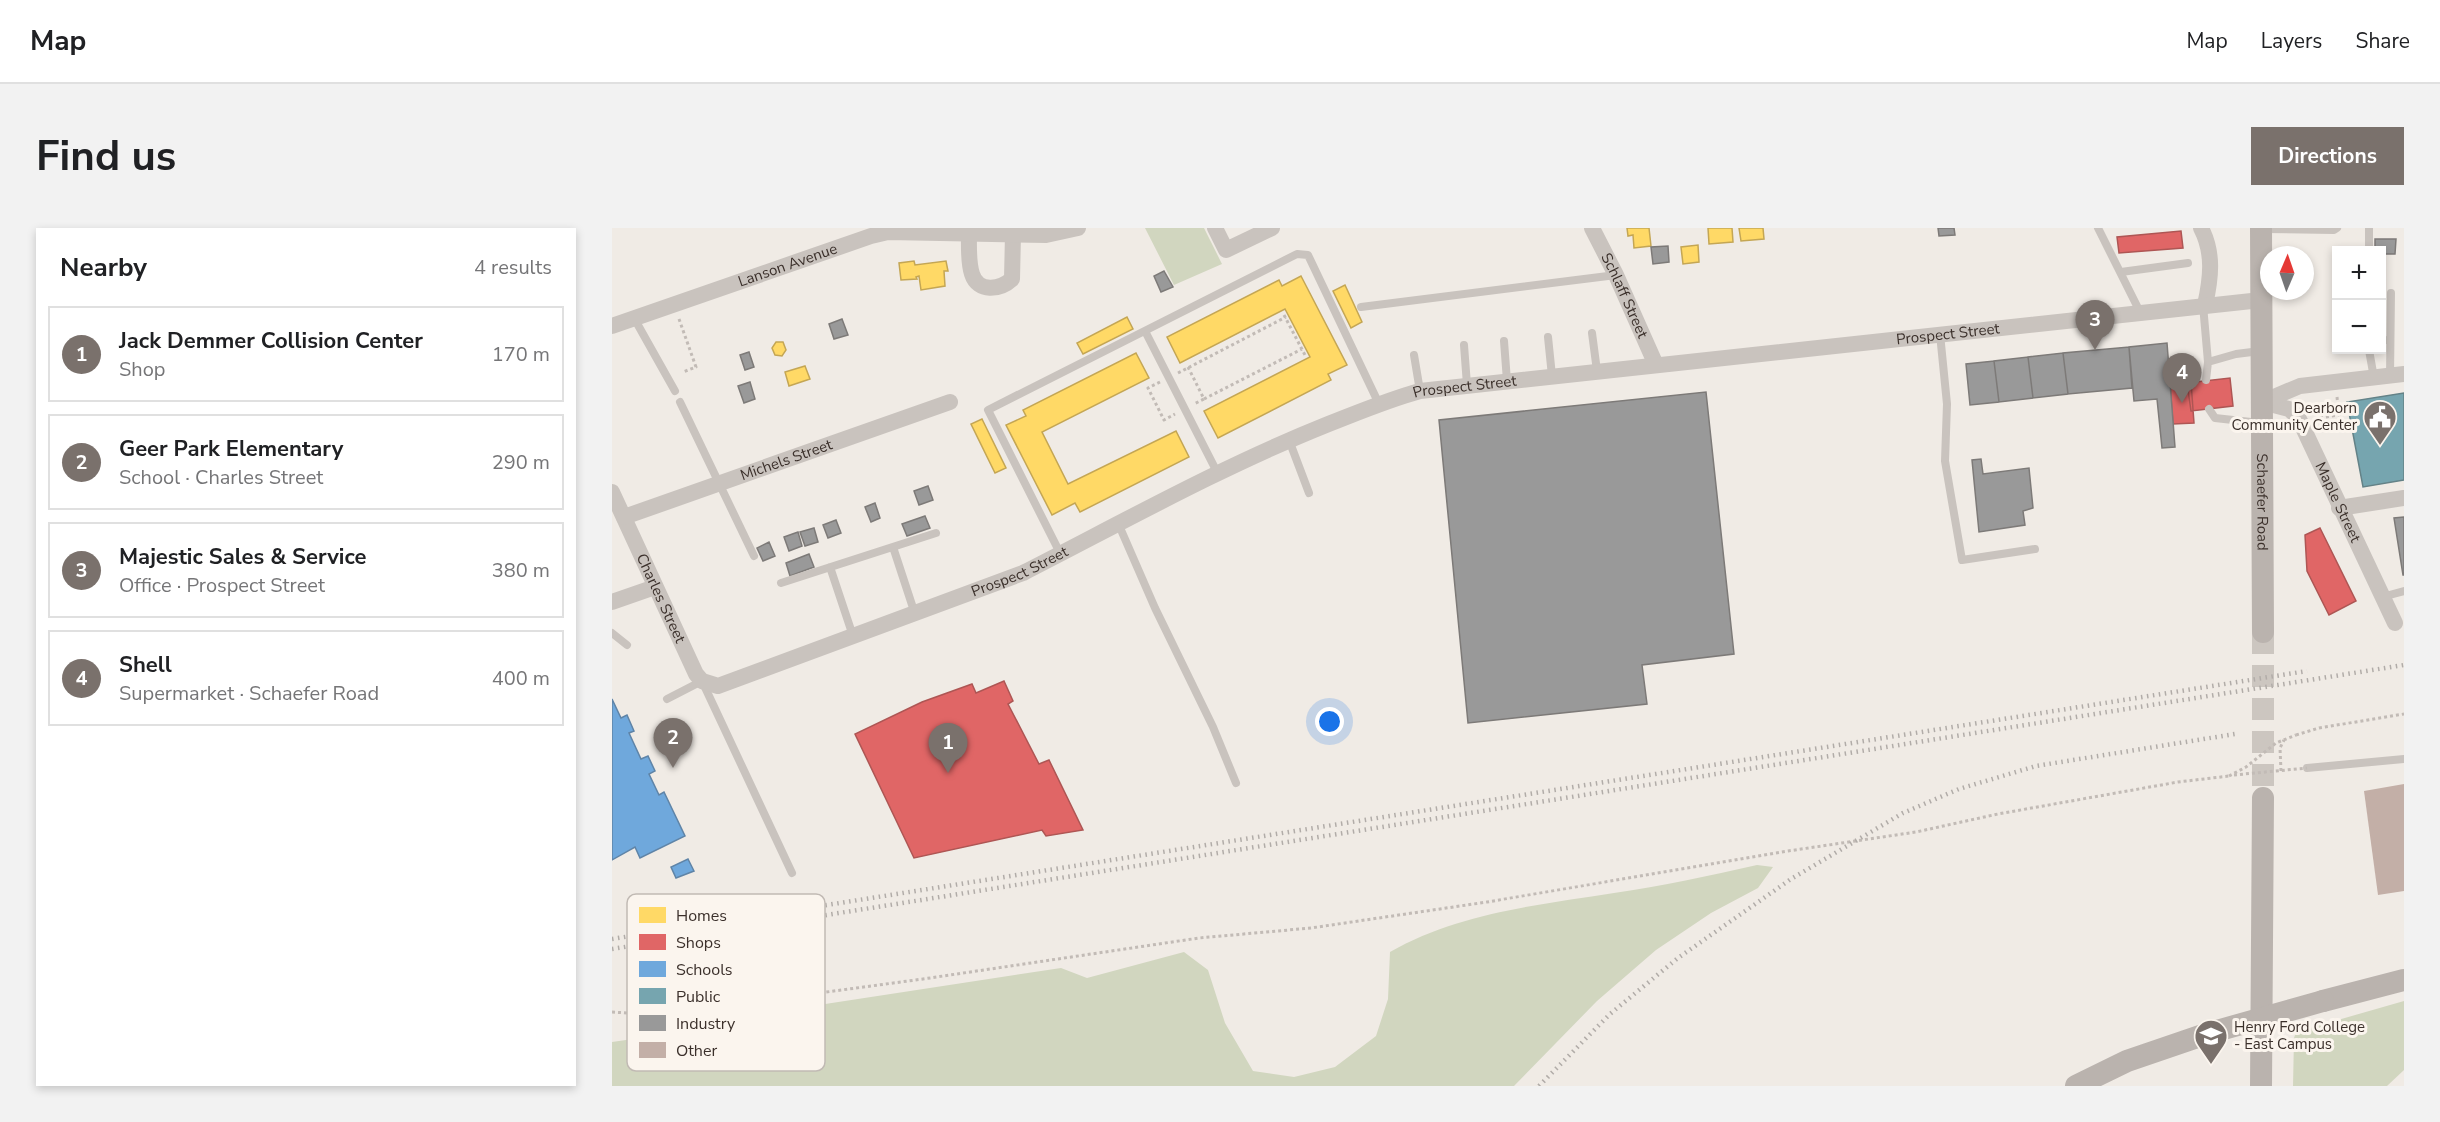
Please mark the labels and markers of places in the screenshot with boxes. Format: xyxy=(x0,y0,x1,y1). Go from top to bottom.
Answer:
pin: 3 xyxy=(2076,300,2114,350)
pin: 4 xyxy=(2162,354,2202,403)
place label: Dearborn Community Center xyxy=(2231,398,2358,435)
public building icon: Dearborn Community Center xyxy=(2362,399,2398,446)
pin: 2 xyxy=(654,718,692,768)
pin: 1 xyxy=(928,724,968,773)
place label: Henry Ford College - East Campus xyxy=(2234,1017,2365,1054)
school or university icon: Henry Ford College - East Campus xyxy=(2193,1018,2229,1065)

